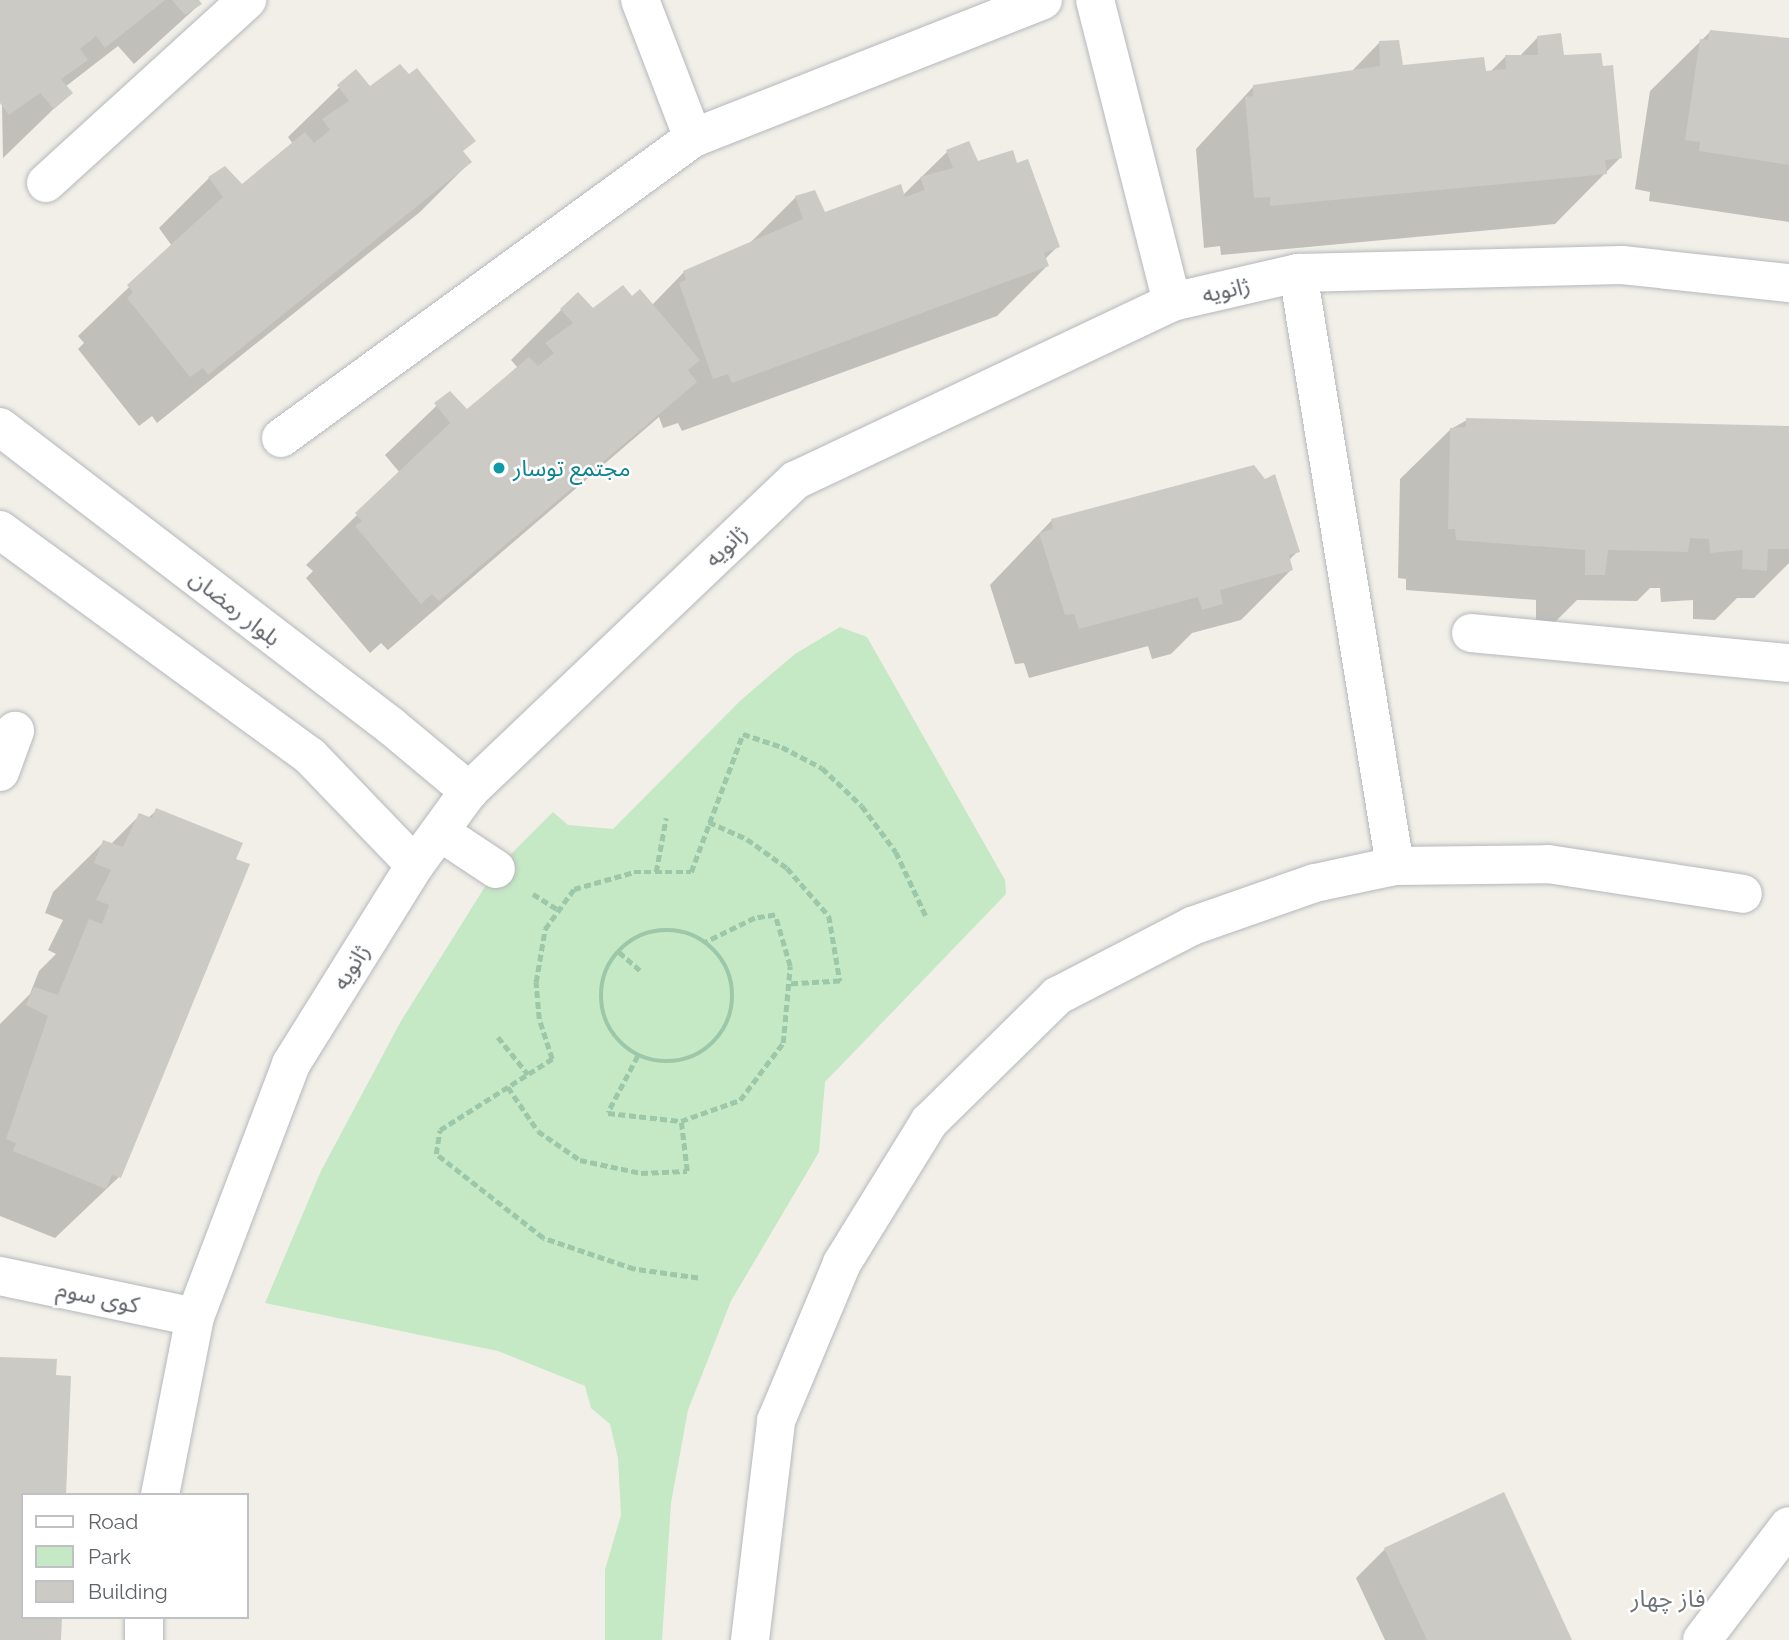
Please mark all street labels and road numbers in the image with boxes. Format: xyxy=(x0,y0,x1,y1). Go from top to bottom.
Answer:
street label: ژانویه xyxy=(1199,271,1253,309)
street label: ژانویه xyxy=(699,519,753,573)
street label: بلوار رمضان xyxy=(184,564,286,652)
street label: ژانویه xyxy=(326,939,376,995)
street label: کوی سوم xyxy=(54,1275,142,1319)

